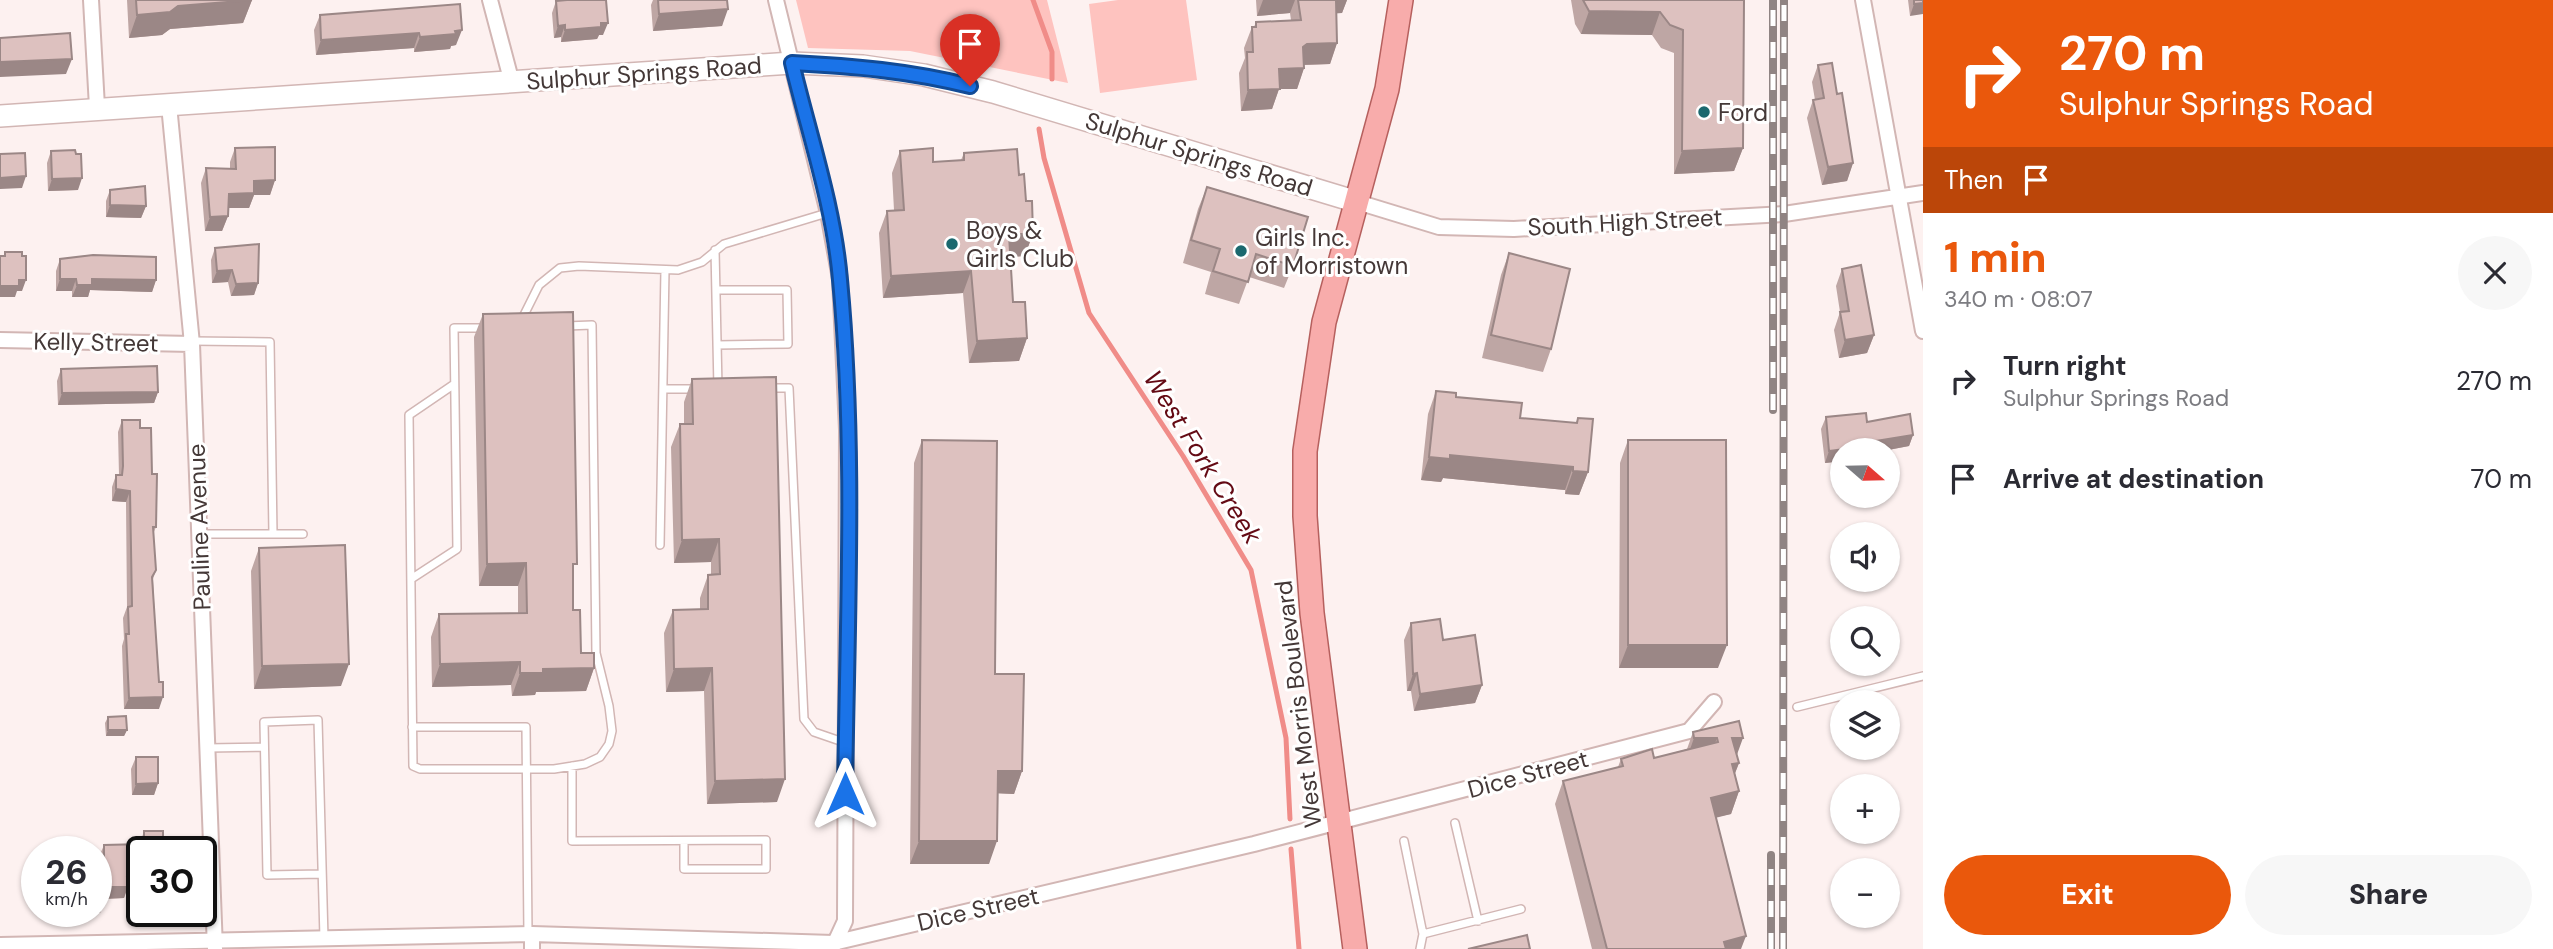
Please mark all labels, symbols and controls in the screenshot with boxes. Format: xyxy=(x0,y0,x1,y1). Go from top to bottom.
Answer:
pin xyxy=(940,14,1000,86)
text: 270 m xyxy=(2059,21,2205,85)
icon: arrive xyxy=(951,25,989,63)
icon: right xyxy=(1944,28,2035,119)
street label: Sulphur Springs Road xyxy=(525,49,763,97)
text: Sulphur Springs Road xyxy=(2059,83,2374,125)
place label: Ford xyxy=(1718,97,1768,128)
marker: Ford xyxy=(1696,104,1712,120)
street label: Sulphur Springs Road xyxy=(1082,105,1316,203)
icon: arrive xyxy=(2017,161,2055,199)
text: Then xyxy=(1944,163,2003,197)
street label: South High Street xyxy=(1527,201,1723,243)
place label: Boys & Girls Club xyxy=(966,215,1074,274)
place label: Girls Inc. of Morristown xyxy=(1255,222,1408,281)
text: 1 min xyxy=(1944,230,2047,285)
marker: Boys & Girls Club xyxy=(944,236,960,252)
button: close xyxy=(2458,236,2532,310)
marker: Girls Inc. of Morristown xyxy=(1233,243,1249,259)
text: 340 m · 08:07 xyxy=(1944,284,2093,314)
street label: Kelly Street xyxy=(33,325,159,359)
text: Turn right xyxy=(2003,349,2127,383)
icon: right xyxy=(1944,362,1982,400)
water label: West Fork Creek xyxy=(1136,364,1270,551)
text: 270 m xyxy=(2456,364,2532,398)
text: Sulphur Springs Road xyxy=(2003,383,2229,413)
north arrow xyxy=(1830,438,1900,508)
map controls xyxy=(1830,438,1900,928)
street label: Pauline Avenue xyxy=(181,443,217,611)
icon: arrive xyxy=(1944,460,1982,498)
text: Arrive at destination xyxy=(2003,462,2264,496)
text: 70 m xyxy=(2471,462,2532,496)
button: sound xyxy=(1830,522,1900,592)
street label: West Morris Boulevard xyxy=(1267,579,1329,829)
button: search xyxy=(1830,606,1900,676)
button: layers xyxy=(1830,690,1900,760)
street label: Dice Street xyxy=(1464,743,1592,805)
position arrow xyxy=(808,757,882,831)
button: + xyxy=(1830,774,1900,844)
speed limit sign: 30 xyxy=(126,836,217,927)
text: 26 xyxy=(45,849,88,895)
button: Exit xyxy=(1944,855,2231,935)
button: Share xyxy=(2245,855,2532,935)
button: − xyxy=(1830,858,1900,928)
street label: Dice Street xyxy=(914,880,1042,938)
text: km/h xyxy=(45,887,88,911)

